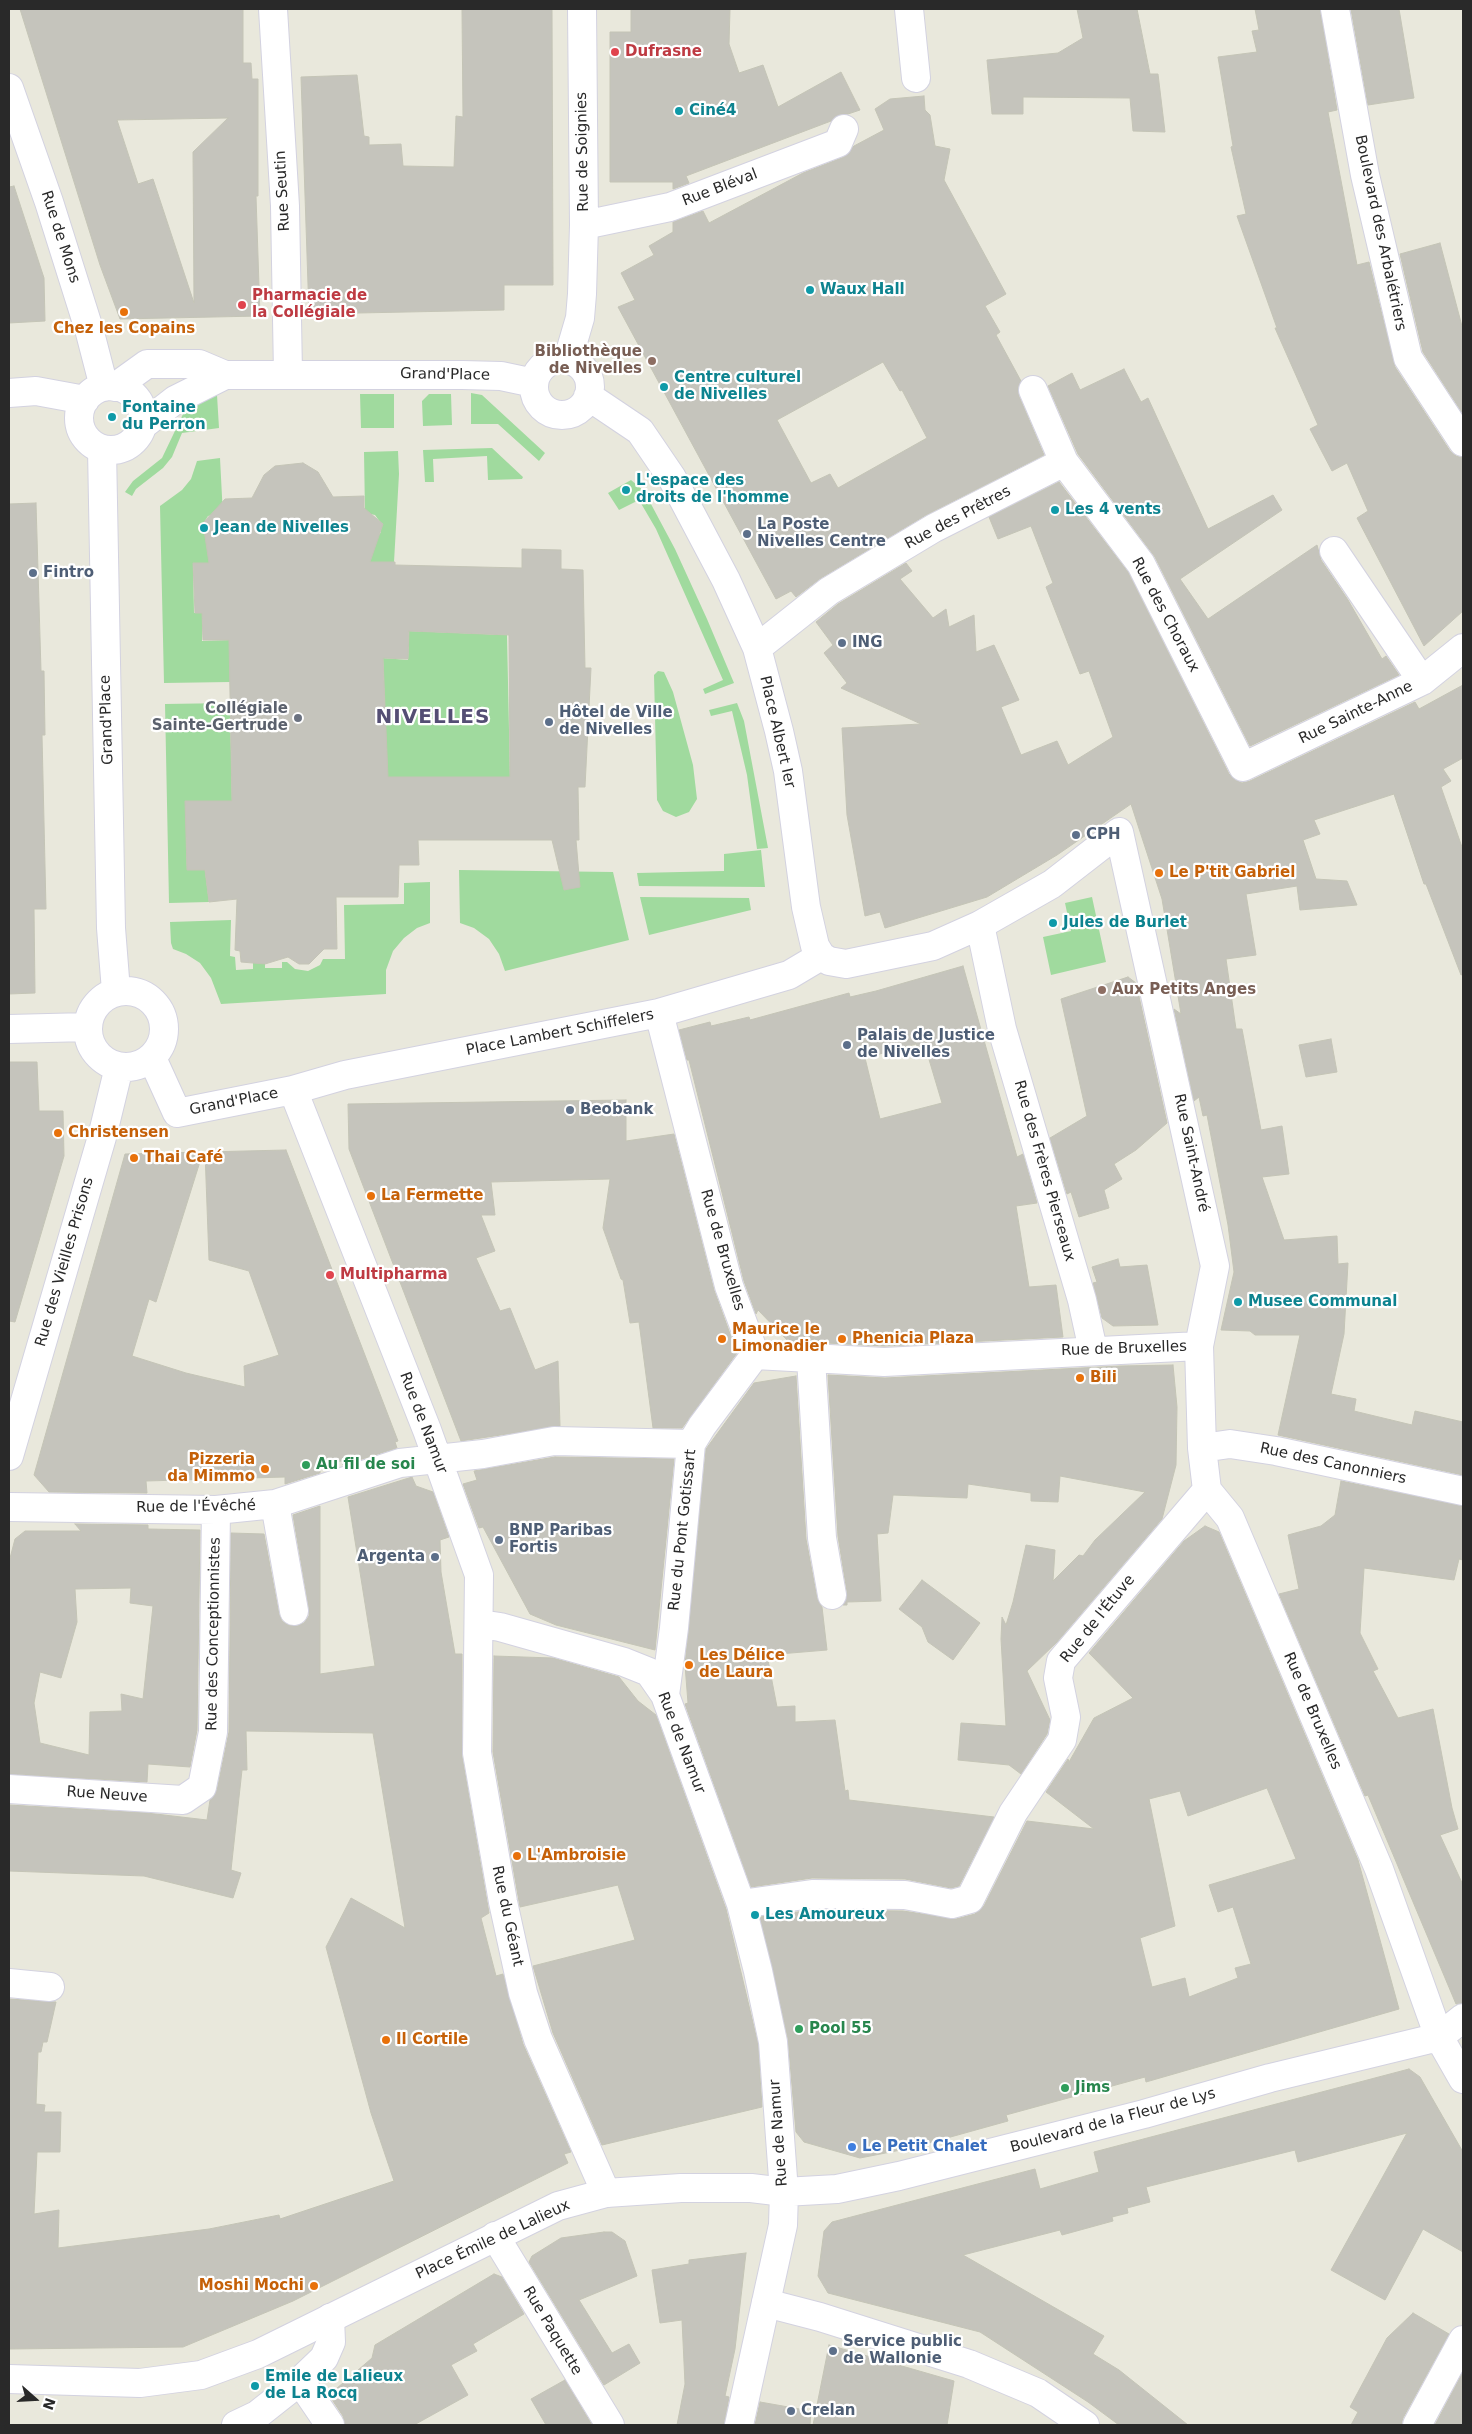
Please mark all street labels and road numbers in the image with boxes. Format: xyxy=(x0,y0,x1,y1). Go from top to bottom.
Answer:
street label: Rue de Soignies xyxy=(573,92,593,212)
street label: Boulevard des Arbalétriers xyxy=(1350,133,1410,333)
street label: Rue Seutin xyxy=(272,150,294,232)
street label: Rue Bléval xyxy=(680,165,760,211)
street label: Rue de Mons xyxy=(37,188,83,286)
street label: Grand'Place xyxy=(400,365,490,385)
street label: Rue des Prêtres xyxy=(902,483,1014,553)
street label: Rue des Choraux xyxy=(1127,554,1203,676)
street label: Place Albert Ier xyxy=(755,674,799,790)
street label: Grand'Place xyxy=(96,675,118,765)
street label: Rue Sainte-Anne xyxy=(1296,678,1416,748)
street label: Place Lambert Schiffelers xyxy=(465,1006,655,1060)
street label: Rue des Frères Pierseaux xyxy=(1009,1078,1079,1264)
street label: Grand'Place xyxy=(188,1085,280,1119)
street label: Rue Saint-André xyxy=(1170,1092,1212,1214)
street label: Rue des Vieilles Prisons xyxy=(32,1175,98,1349)
street label: Rue de Bruxelles xyxy=(696,1187,748,1313)
street label: Rue de Bruxelles xyxy=(1061,1338,1187,1360)
street label: Rue de Namur xyxy=(395,1370,451,1476)
street label: Rue des Canonniers xyxy=(1258,1440,1408,1488)
street label: Rue du Pont Gotissart xyxy=(666,1448,700,1612)
street label: Rue de l'Évêché xyxy=(136,1497,256,1517)
street label: Rue des Conceptionnistes xyxy=(203,1537,225,1731)
street label: Rue de l'Étuve xyxy=(1057,1571,1139,1667)
street label: Rue de Bruxelles xyxy=(1279,1650,1345,1772)
street label: Rue de Namur xyxy=(653,1690,709,1796)
street label: Rue Neuve xyxy=(66,1783,148,1807)
street label: Rue du Géant xyxy=(488,1864,526,1968)
street label: Rue de Namur xyxy=(766,2079,792,2187)
street label: Boulevard de la Fleur de Lys xyxy=(1008,2085,1218,2157)
street label: Place Émile de Lalieux xyxy=(413,2196,573,2284)
street label: Rue Paquette xyxy=(519,2283,585,2379)

